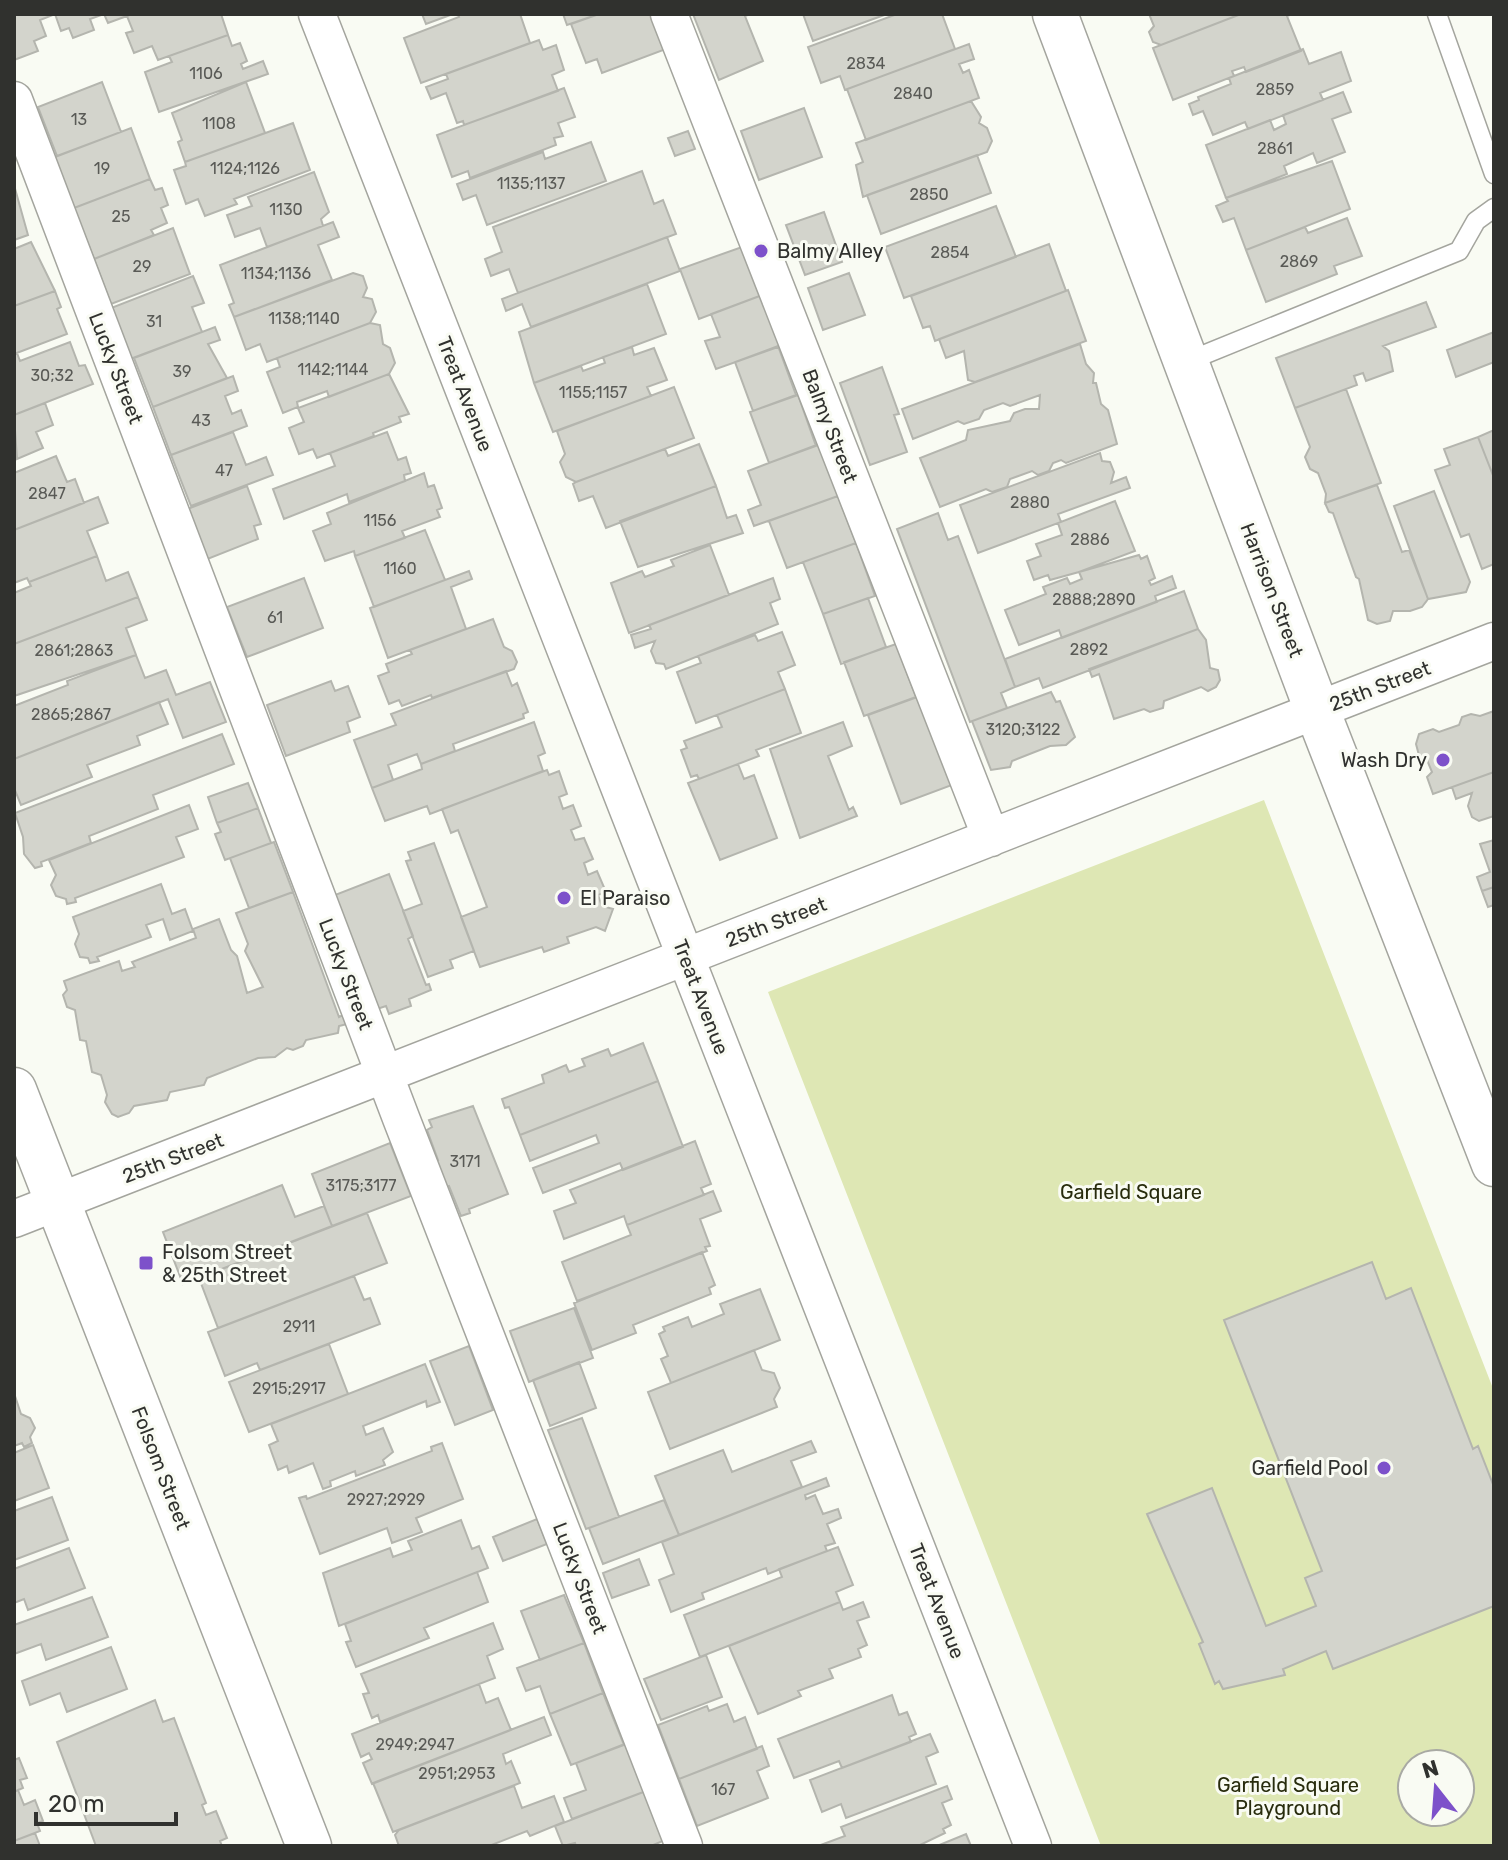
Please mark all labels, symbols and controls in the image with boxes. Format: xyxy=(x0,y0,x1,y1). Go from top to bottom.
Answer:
house number: 2834 xyxy=(846,54,886,73)
house number: 1106 xyxy=(189,64,223,83)
house number: 2859 xyxy=(1256,80,1294,99)
house number: 2840 xyxy=(893,84,933,103)
house number: 13 xyxy=(71,110,87,129)
house number: 1108 xyxy=(202,114,236,133)
house number: 2861 xyxy=(1257,139,1293,158)
house number: 19 xyxy=(94,159,110,178)
house number: 1124;1126 xyxy=(210,159,280,178)
house number: 1135;1137 xyxy=(497,174,565,193)
house number: 2850 xyxy=(909,185,949,204)
house number: 1130 xyxy=(269,200,303,219)
house number: 25 xyxy=(112,207,130,226)
place label: Balmy Alley xyxy=(777,239,884,263)
marker: Balmy Alley xyxy=(752,242,770,260)
house number: 2854 xyxy=(930,243,970,262)
house number: 2869 xyxy=(1280,252,1318,271)
house number: 29 xyxy=(133,257,151,276)
house number: 1134;1136 xyxy=(241,264,312,283)
street label: Lucky Street xyxy=(84,309,148,427)
house number: 1138;1140 xyxy=(268,309,340,328)
house number: 31 xyxy=(146,312,162,331)
street label: Treat Avenue xyxy=(432,333,498,455)
house number: 1142;1144 xyxy=(298,360,369,379)
house number: 39 xyxy=(172,362,192,381)
house number: 30;32 xyxy=(30,366,74,385)
street label: Balmy Street xyxy=(797,366,863,486)
house number: 1155;1157 xyxy=(559,383,627,402)
house number: 43 xyxy=(191,411,211,430)
house number: 47 xyxy=(215,461,233,480)
house number: 2847 xyxy=(28,484,66,503)
house number: 2880 xyxy=(1010,493,1050,512)
house number: 1156 xyxy=(364,511,397,530)
street label: Harrison Street xyxy=(1235,519,1309,661)
house number: 2886 xyxy=(1070,530,1110,549)
house number: 1160 xyxy=(383,559,417,578)
house number: 2888;2890 xyxy=(1052,590,1136,609)
house number: 61 xyxy=(267,608,283,627)
house number: 2892 xyxy=(1070,640,1108,659)
house number: 2861;2863 xyxy=(35,641,113,660)
street label: 25th Street xyxy=(1326,656,1434,716)
house number: 2865;2867 xyxy=(31,705,111,724)
house number: 3120;3122 xyxy=(985,720,1061,739)
place label: Wash Dry xyxy=(1341,748,1427,772)
marker: Wash Dry xyxy=(1434,751,1452,769)
place label: El Paraiso xyxy=(580,886,671,910)
marker: El Paraiso xyxy=(555,889,573,907)
street label: 25th Street xyxy=(722,892,830,952)
street label: Lucky Street xyxy=(314,915,378,1033)
street label: Treat Avenue xyxy=(668,936,734,1058)
street label: 25th Street xyxy=(119,1128,227,1188)
house number: 3171 xyxy=(449,1152,481,1171)
house number: 3175;3177 xyxy=(326,1176,396,1195)
park label: Garfield Square xyxy=(1060,1180,1202,1204)
place label: Folsom Street & 25th Street xyxy=(162,1240,292,1287)
marker: Folsom Street & 25th Street xyxy=(137,1254,155,1272)
house number: 2911 xyxy=(283,1317,315,1336)
house number: 2915;2917 xyxy=(252,1379,326,1398)
street label: Folsom Street xyxy=(127,1403,196,1533)
place label: Garfield Pool xyxy=(1251,1456,1368,1480)
marker: Garfield Pool xyxy=(1375,1459,1393,1477)
house number: 2927;2929 xyxy=(347,1490,425,1509)
street label: Lucky Street xyxy=(548,1519,612,1637)
street label: Treat Avenue xyxy=(904,1540,970,1662)
house number: 2949;2947 xyxy=(376,1735,454,1754)
north arrow xyxy=(1396,1748,1476,1828)
text: N xyxy=(1419,1754,1442,1785)
house number: 2951;2953 xyxy=(418,1764,496,1783)
park label: Garfield Square Playground xyxy=(1217,1773,1359,1820)
scale bar xyxy=(36,1776,176,1826)
house number: 167 xyxy=(711,1780,735,1799)
text: 20 m xyxy=(48,1790,105,1818)

